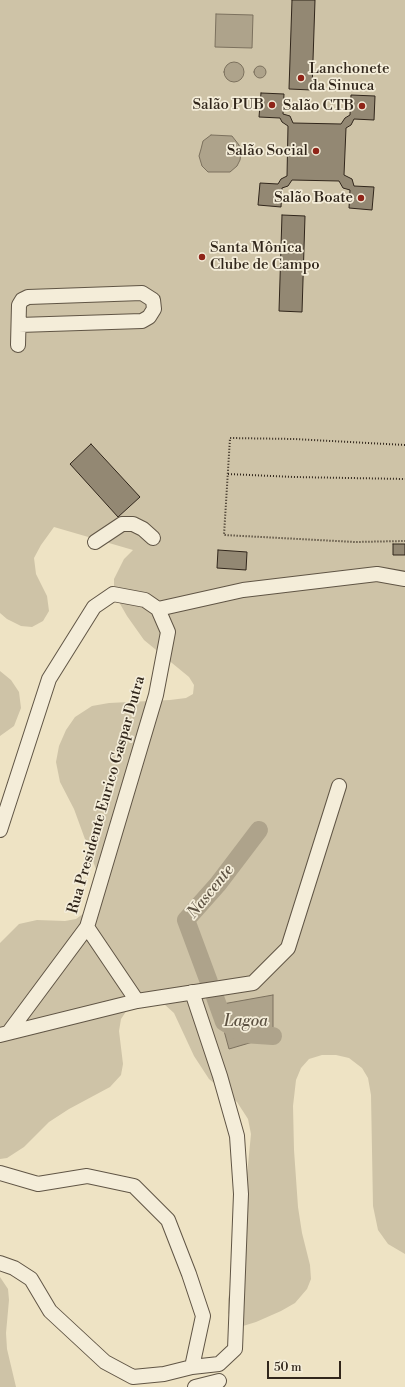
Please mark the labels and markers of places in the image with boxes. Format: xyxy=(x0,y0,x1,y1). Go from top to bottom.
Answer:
place label: Lanchonete da Sinuca xyxy=(309,60,390,95)
marker: Lanchonete da Sinuca xyxy=(296,73,306,83)
place label: Salão PUB xyxy=(192,96,264,114)
place label: Salão CTB xyxy=(283,97,354,115)
marker: Salão PUB xyxy=(267,100,277,110)
marker: Salão CTB xyxy=(357,101,367,111)
place label: Salão Social xyxy=(227,142,308,160)
marker: Salão Social xyxy=(311,146,321,156)
place label: Salão Boate xyxy=(274,189,353,207)
marker: Salão Boate xyxy=(356,193,366,203)
place label: Santa Mônica Clube de Campo xyxy=(210,239,320,274)
marker: Santa Mônica Clube de Campo xyxy=(197,252,207,262)

